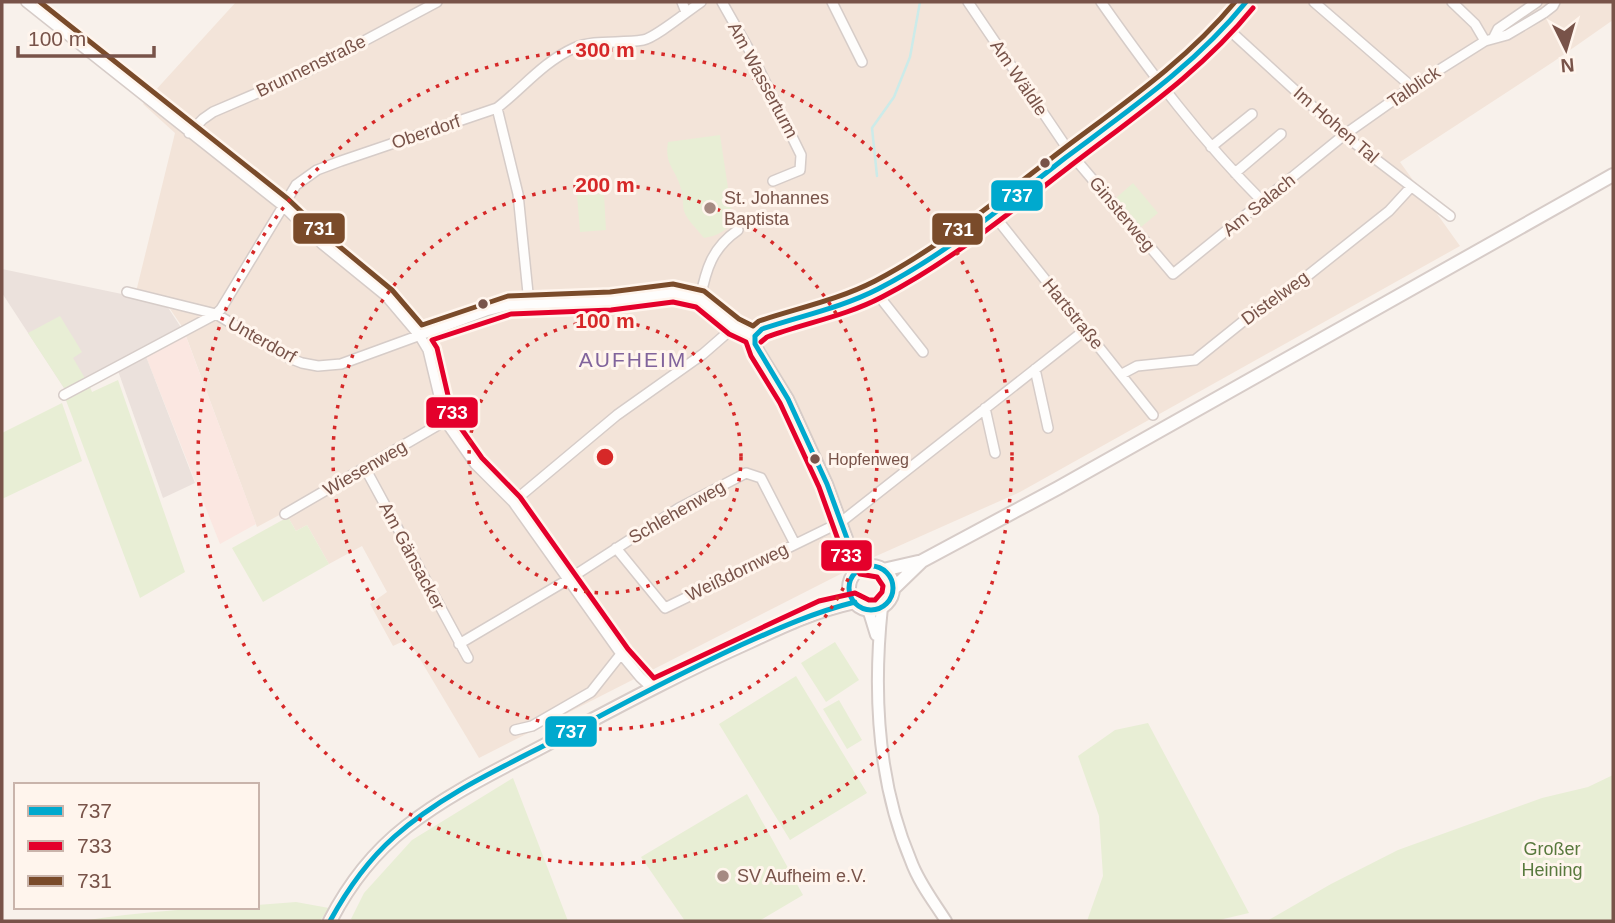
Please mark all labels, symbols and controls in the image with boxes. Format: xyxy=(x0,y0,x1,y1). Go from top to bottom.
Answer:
scale bar xyxy=(18,14,154,58)
north arrow xyxy=(1531,14,1601,84)
street label: Am Wasserturm xyxy=(724,19,802,141)
text: 100 m xyxy=(28,27,86,50)
street label: Brunnenstraße xyxy=(253,31,369,101)
street label: Am Wäldle xyxy=(986,36,1052,120)
text: 300 m xyxy=(575,38,635,61)
text: N xyxy=(1560,54,1575,76)
street label: Talblick xyxy=(1384,62,1445,112)
street label: Im Hohen Tal xyxy=(1290,83,1382,167)
street label: Oberdorf xyxy=(389,111,464,153)
unlabelled marker xyxy=(1038,156,1052,170)
street label: Am Salach xyxy=(1219,170,1299,240)
text: 200 m xyxy=(575,173,635,196)
street label: Ginsterweg xyxy=(1085,173,1159,255)
line badge: 737 xyxy=(990,179,1044,212)
text: 737 xyxy=(1001,185,1033,206)
place label: St. Johannes Baptista xyxy=(724,188,829,229)
marker: St. Johannes Baptista xyxy=(702,200,718,216)
line badge: 731 xyxy=(292,212,346,245)
line badge: 731 xyxy=(931,212,984,246)
text: 731 xyxy=(303,218,335,239)
text: 731 xyxy=(942,219,974,240)
street label: Distelweg xyxy=(1238,267,1312,329)
street label: Hartstraße xyxy=(1038,275,1108,353)
unlabelled marker xyxy=(476,297,490,311)
text: 100 m xyxy=(575,309,635,332)
street label: Unterdorf xyxy=(224,313,301,367)
district label: AUFHEIM xyxy=(579,348,687,371)
line badge: 733 xyxy=(425,396,479,429)
text: 733 xyxy=(436,402,468,423)
street label: Wiesenweg xyxy=(320,436,410,500)
centre of rings xyxy=(593,445,617,469)
place label: Hopfenweg xyxy=(828,451,909,468)
marker: Hopfenweg xyxy=(808,452,822,466)
street label: Schlehenweg xyxy=(625,476,729,548)
street label: Am Gänsacker xyxy=(375,499,449,613)
street label: Weißdornweg xyxy=(683,539,791,605)
line badge: 733 xyxy=(820,539,873,572)
text: 733 xyxy=(830,545,862,566)
line badge: 737 xyxy=(544,715,598,748)
text: 737 xyxy=(555,721,587,742)
legend xyxy=(14,783,259,909)
text: 737 xyxy=(77,799,112,822)
text: 733 xyxy=(77,834,112,857)
park label: Großer Heining xyxy=(1521,839,1583,880)
place label: SV Aufheim e.V. xyxy=(737,866,866,886)
marker: SV Aufheim e.V. xyxy=(715,868,731,884)
text: 731 xyxy=(77,869,112,892)

